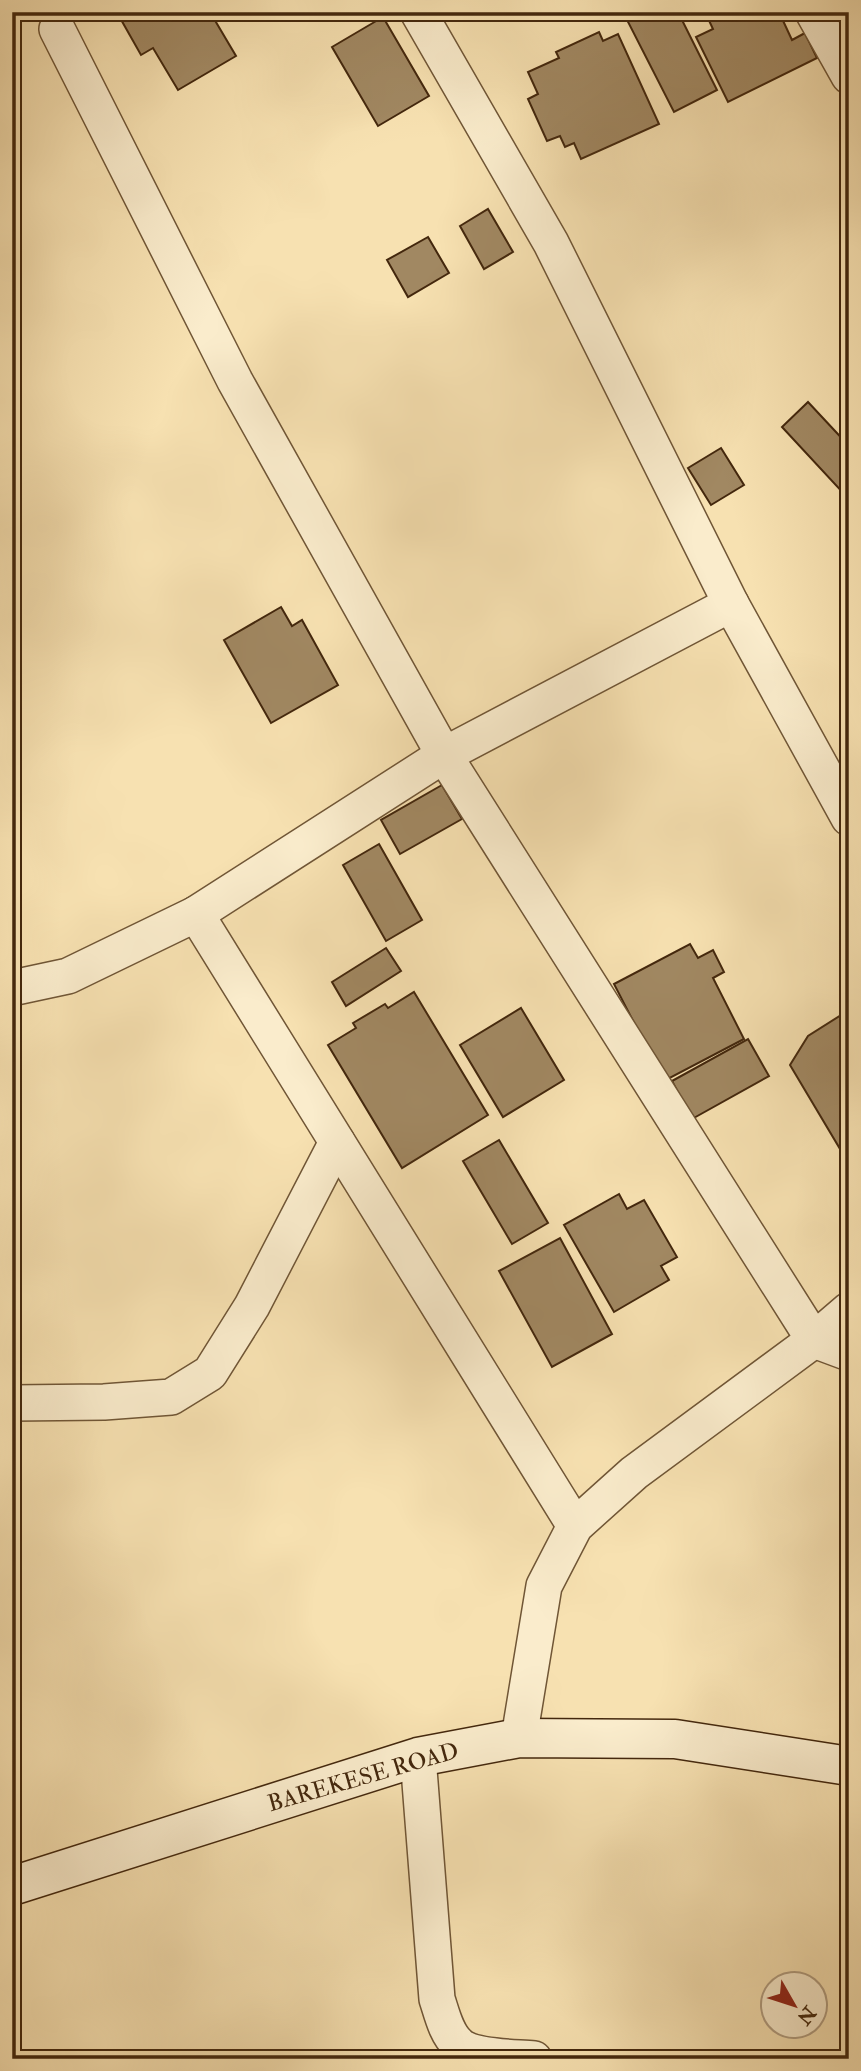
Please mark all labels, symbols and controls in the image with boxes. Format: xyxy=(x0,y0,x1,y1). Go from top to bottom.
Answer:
street label: BAREKESE ROAD xyxy=(264,1736,462,1818)
north arrow xyxy=(760,1969,830,2039)
text: N xyxy=(791,2000,822,2030)

